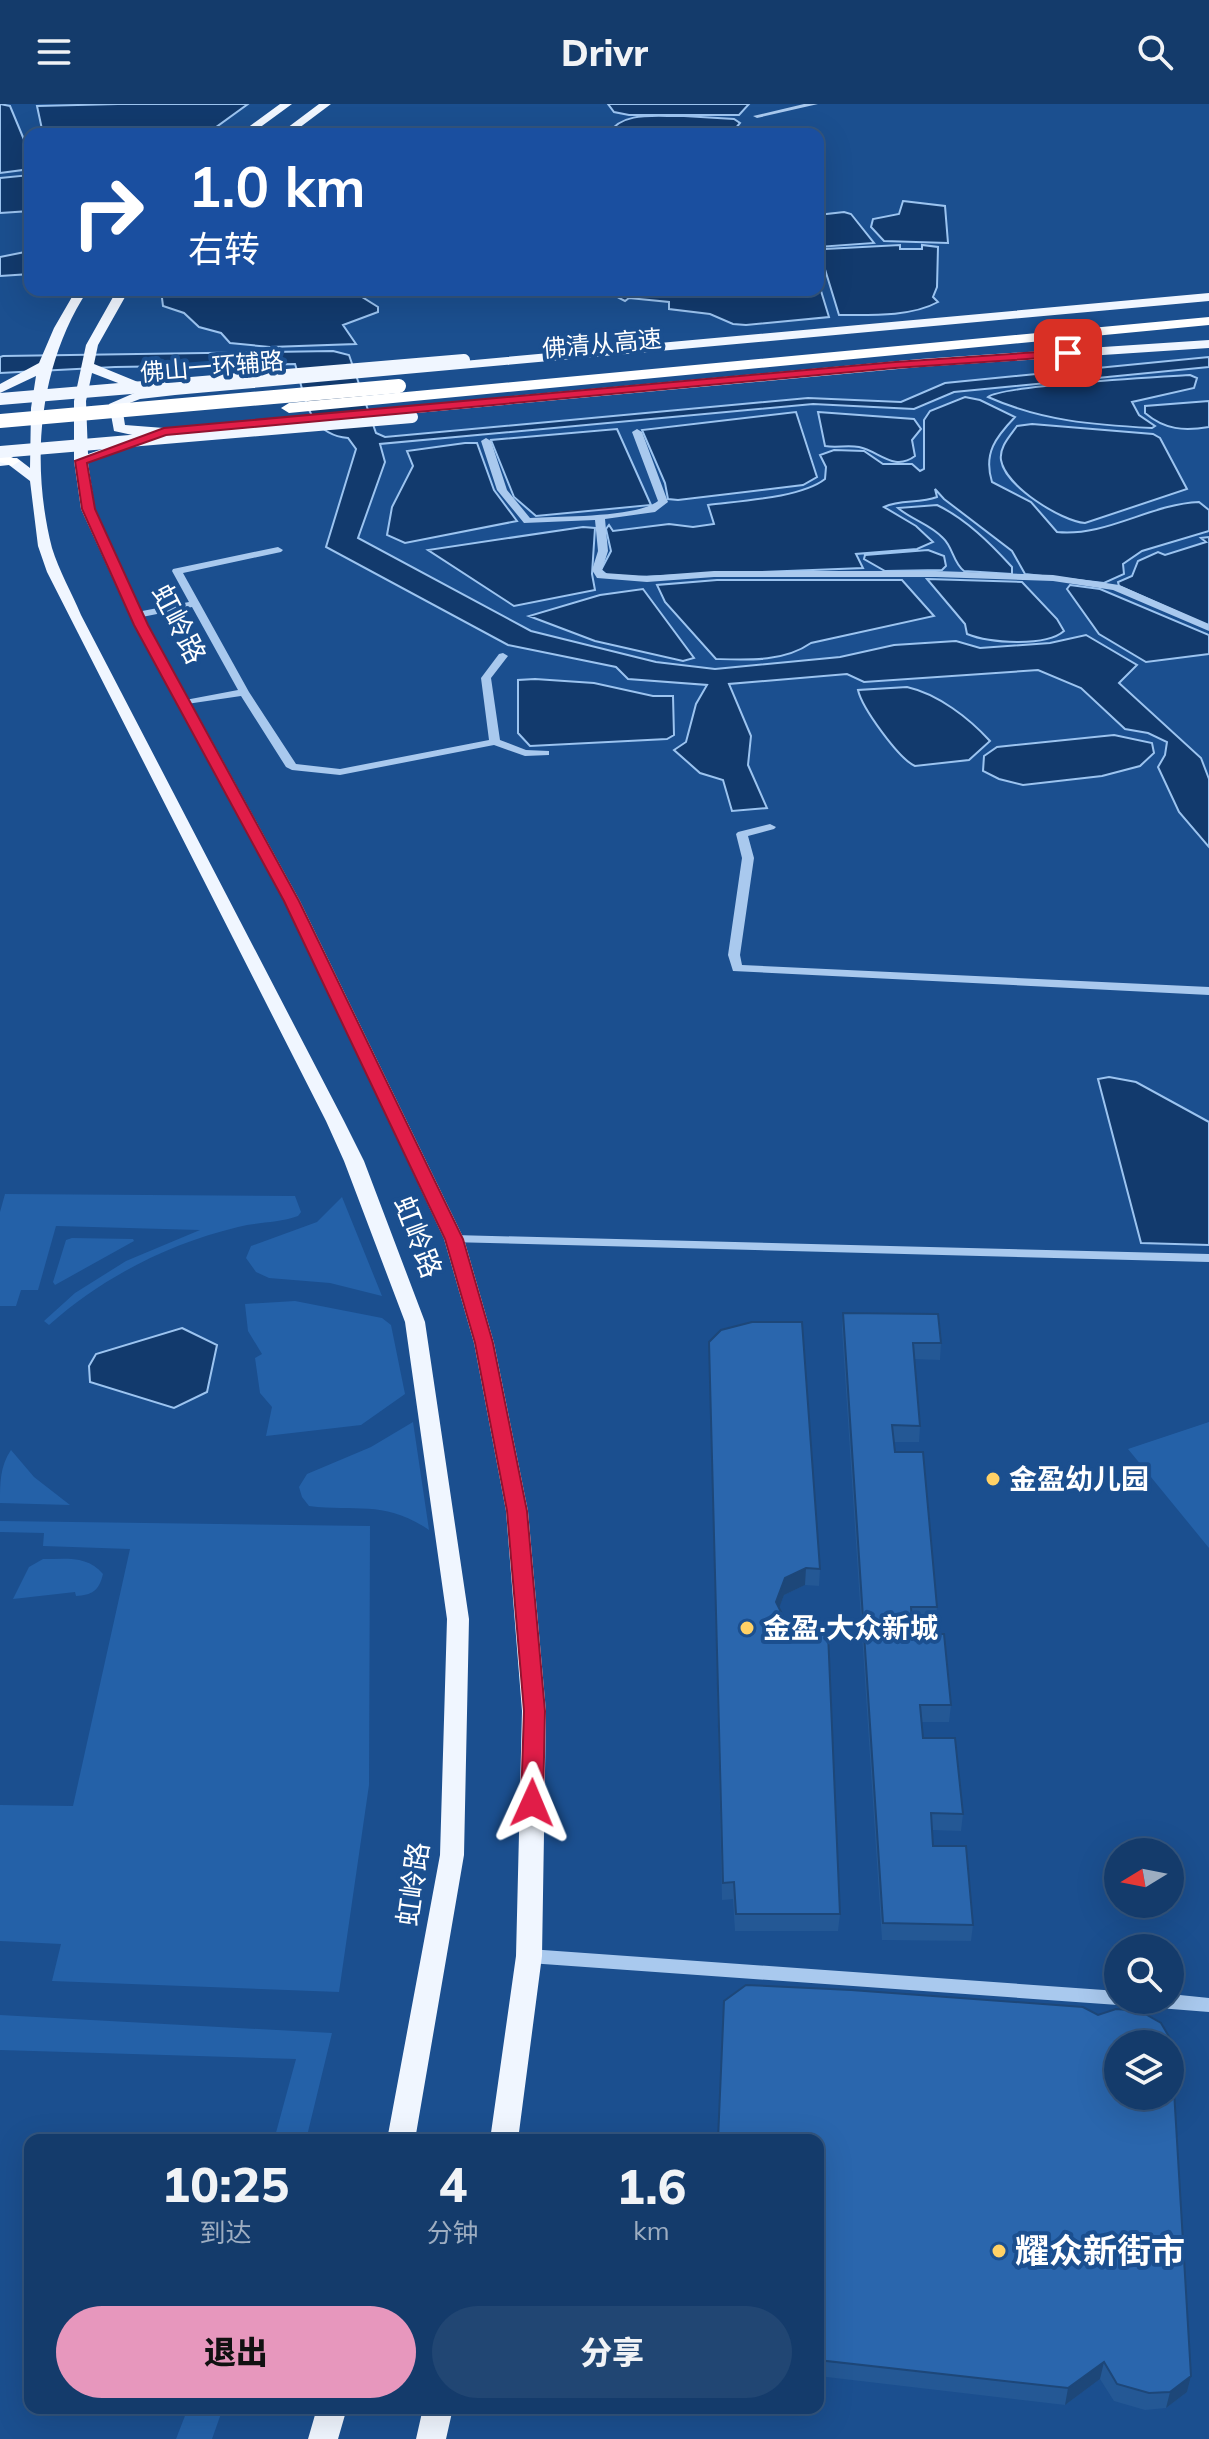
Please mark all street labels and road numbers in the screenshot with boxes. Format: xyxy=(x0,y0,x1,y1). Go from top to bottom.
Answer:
street label: 佛清从高速 xyxy=(541,323,663,363)
street label: 佛山一环辅路 xyxy=(139,345,285,387)
street label: 虹岭路 xyxy=(145,578,214,669)
street label: 虹岭路 xyxy=(387,1191,450,1282)
street label: 虹岭路 xyxy=(389,1840,436,1928)

